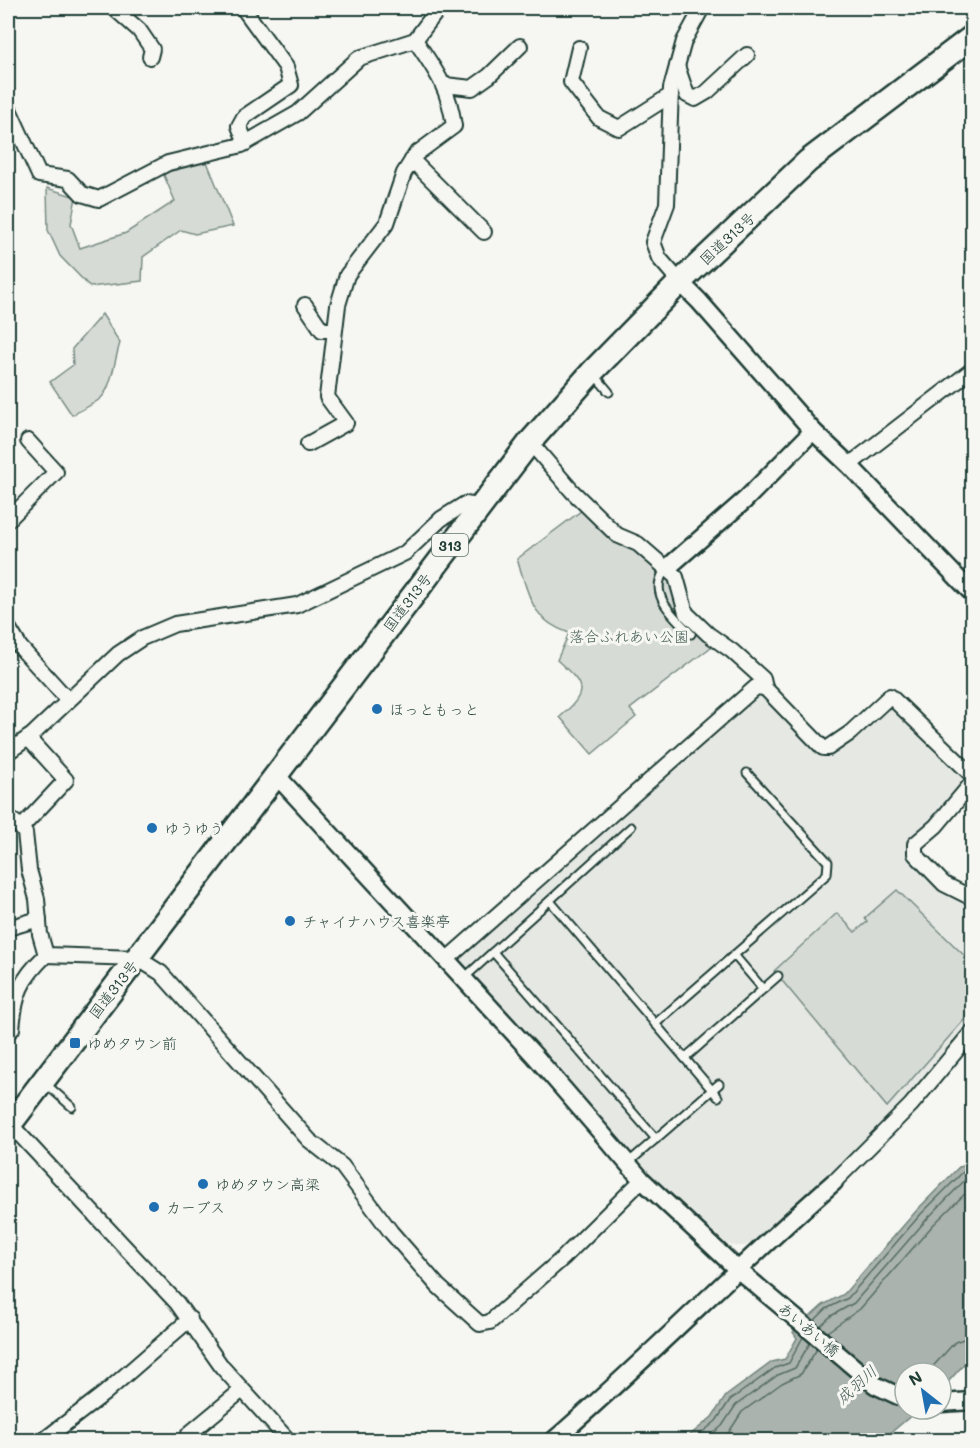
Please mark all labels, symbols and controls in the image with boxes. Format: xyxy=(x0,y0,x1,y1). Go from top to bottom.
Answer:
street label: 国道313号 xyxy=(695,207,759,269)
road number: 313 xyxy=(432,534,468,556)
street label: 国道313号 xyxy=(378,568,436,636)
park label: 落合ふれあい公園 xyxy=(569,626,689,646)
place label: ほっともっと xyxy=(389,699,479,719)
marker: ほっともっと xyxy=(370,702,384,716)
place label: ゆうゆう xyxy=(164,818,224,838)
marker: ゆうゆう xyxy=(145,821,159,835)
place label: チャイナハウス喜楽亭 xyxy=(302,911,451,931)
marker: チャイナハウス喜楽亭 xyxy=(283,914,297,928)
street label: 国道313号 xyxy=(84,956,142,1022)
place label: ゆめタウン前 xyxy=(87,1033,177,1053)
marker: ゆめタウン前 xyxy=(68,1036,82,1050)
place label: ゆめタウン高梁 xyxy=(215,1174,320,1194)
marker: ゆめタウン高梁 xyxy=(196,1177,210,1191)
place label: カーブス xyxy=(166,1197,225,1217)
marker: カーブス xyxy=(147,1200,161,1214)
street label: あいあい橋 xyxy=(774,1297,844,1361)
water label: 成羽川 xyxy=(831,1360,881,1408)
north arrow xyxy=(893,1361,953,1421)
text: N xyxy=(904,1366,926,1390)

